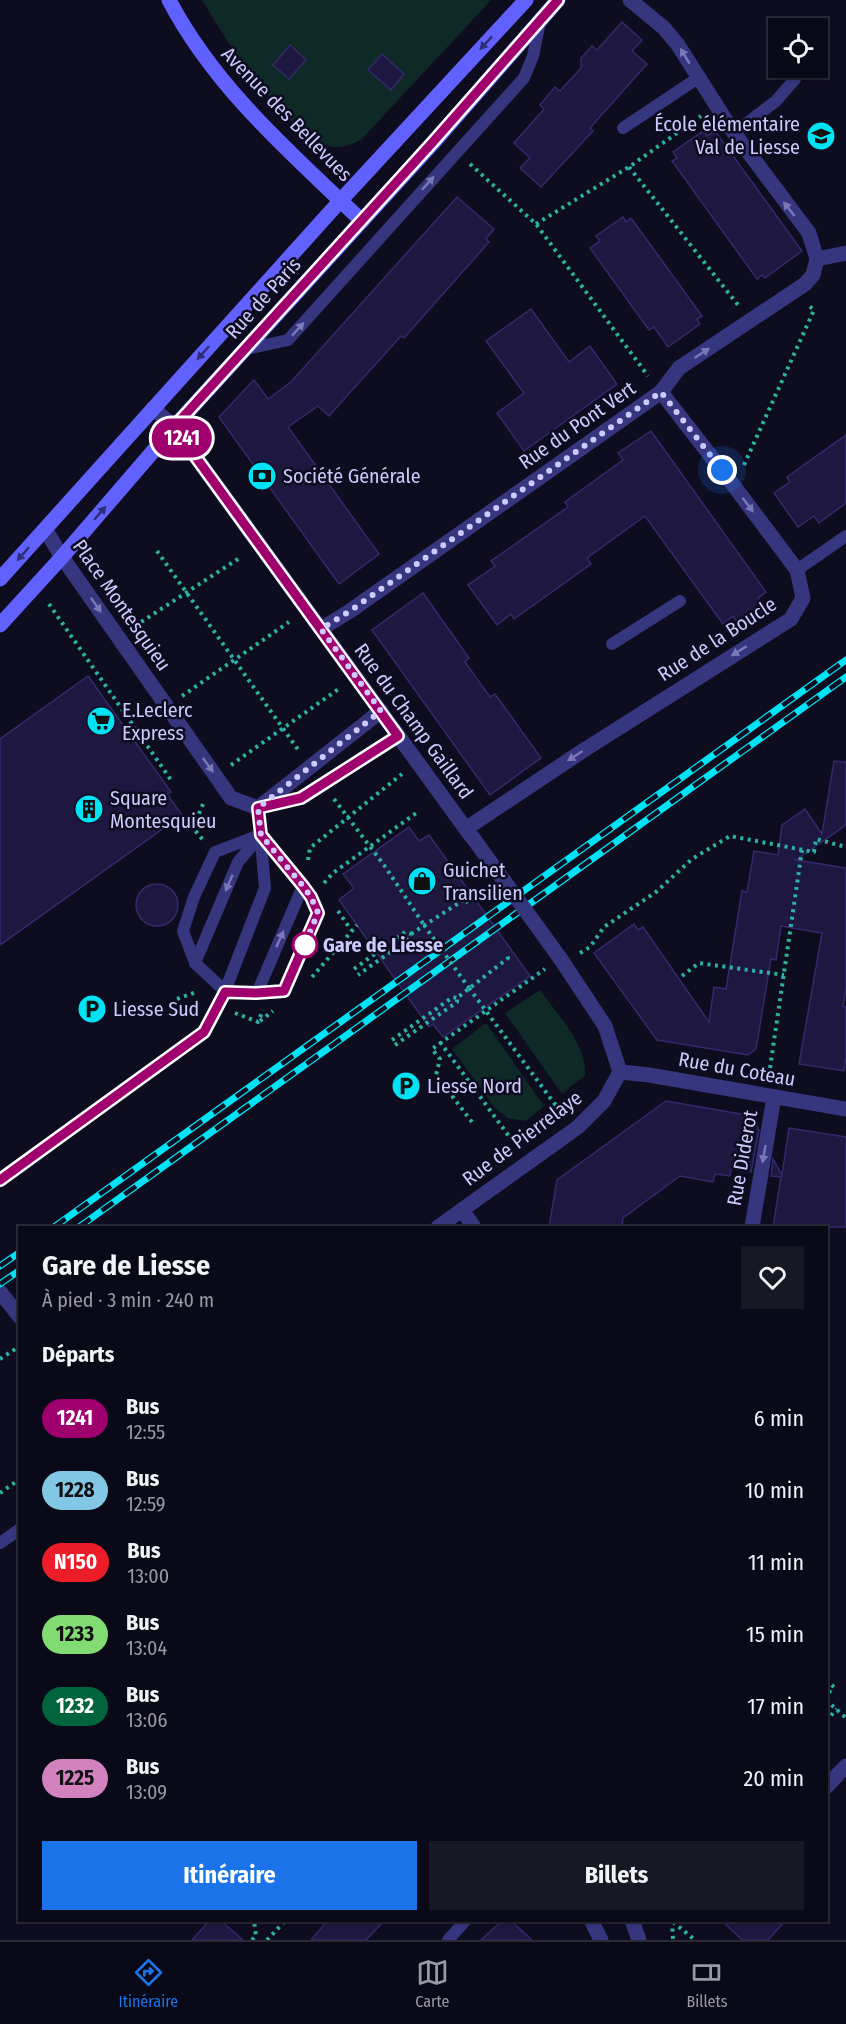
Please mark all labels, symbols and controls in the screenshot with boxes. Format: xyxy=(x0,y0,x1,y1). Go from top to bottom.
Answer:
map controls xyxy=(768,18,828,78)
button: locate xyxy=(768,18,828,78)
one-way arrow xyxy=(480,35,493,50)
street label: Avenue des Bellevues xyxy=(217,42,357,186)
one-way arrow xyxy=(679,48,690,64)
place label: École élémentaire Val de Liesse xyxy=(654,112,800,159)
school or university icon: École élémentaire Val de Liesse xyxy=(805,120,837,152)
one-way arrow xyxy=(421,176,434,191)
one-way arrow xyxy=(784,201,796,216)
street label: Rue de Paris xyxy=(220,252,306,344)
one-way arrow xyxy=(291,321,305,336)
one-way arrow xyxy=(197,345,210,360)
one-way arrow xyxy=(694,347,710,358)
street label: Rue du Pont Vert xyxy=(514,376,640,474)
line badge: 1241 xyxy=(140,418,224,458)
text: 1241 xyxy=(164,425,200,451)
your location xyxy=(707,455,737,485)
bank icon: Société Générale xyxy=(246,460,278,492)
place label: Société Générale xyxy=(283,464,421,488)
one-way arrow xyxy=(742,496,754,512)
one-way arrow xyxy=(94,505,107,521)
street label: Place Montesquieu xyxy=(68,535,176,675)
one-way arrow xyxy=(16,546,30,560)
street label: Rue de la Boucle xyxy=(653,592,781,686)
one-way arrow xyxy=(90,597,101,613)
street label: Rue du Champ Gaillard xyxy=(349,638,479,804)
one-way arrow xyxy=(731,646,748,657)
place label: E.Leclerc Express xyxy=(122,698,193,745)
supermarket icon: E.Leclerc Express xyxy=(85,705,117,737)
one-way arrow xyxy=(567,751,583,762)
one-way arrow xyxy=(202,756,214,772)
place label: Square Montesquieu xyxy=(110,786,217,833)
building icon: Square Montesquieu xyxy=(73,793,105,825)
place label: Guichet Transilien xyxy=(443,858,523,905)
shop icon: Guichet Transilien xyxy=(406,865,438,897)
one-way arrow xyxy=(224,875,233,892)
one-way arrow xyxy=(275,931,284,948)
marker: Gare de Liesse xyxy=(292,932,318,958)
place label: Gare de Liesse xyxy=(323,933,443,957)
parking icon: Liesse Sud xyxy=(76,993,108,1025)
place label: Liesse Sud xyxy=(113,997,199,1021)
street label: Rue du Coteau xyxy=(677,1047,797,1091)
parking icon: Liesse Nord xyxy=(390,1070,422,1102)
place label: Liesse Nord xyxy=(427,1074,522,1098)
street label: Rue de Pierrelaye xyxy=(458,1085,586,1191)
street label: Rue Diderot xyxy=(722,1108,762,1208)
one-way arrow xyxy=(759,1145,768,1164)
button: heart xyxy=(741,1246,804,1309)
text: Gare de Liesse xyxy=(42,1249,210,1282)
text: À pied · 3 min · 240 m xyxy=(42,1288,214,1312)
text: Départs xyxy=(42,1341,114,1368)
text: Bus xyxy=(126,1393,159,1420)
text: 1241 xyxy=(57,1405,93,1431)
text: 6 min xyxy=(754,1405,804,1432)
text: 12:55 xyxy=(126,1420,165,1444)
text: Bus xyxy=(126,1465,159,1492)
text: 1228 xyxy=(55,1477,95,1503)
text: 10 min xyxy=(745,1477,804,1504)
text: 12:59 xyxy=(126,1492,166,1516)
text: Bus xyxy=(127,1537,161,1564)
text: N150 xyxy=(54,1549,97,1575)
text: 11 min xyxy=(748,1549,804,1576)
text: 13:00 xyxy=(127,1564,169,1588)
text: Bus xyxy=(126,1609,159,1636)
text: 1233 xyxy=(56,1621,94,1647)
text: 15 min xyxy=(746,1621,804,1648)
text: 13:04 xyxy=(126,1636,167,1660)
text: Bus xyxy=(126,1681,159,1708)
text: 1232 xyxy=(56,1693,94,1719)
text: 17 min xyxy=(747,1693,804,1720)
text: 13:06 xyxy=(126,1708,167,1732)
text: Bus xyxy=(126,1753,159,1780)
text: 1225 xyxy=(56,1765,94,1791)
text: 20 min xyxy=(744,1765,804,1792)
text: 13:09 xyxy=(126,1780,167,1804)
button: Itinéraire xyxy=(42,1841,417,1910)
button: Billets xyxy=(429,1841,804,1910)
tab: Itinéraire xyxy=(118,1956,178,2011)
tab: Carte xyxy=(415,1956,449,2011)
tab: Billets xyxy=(686,1956,728,2011)

